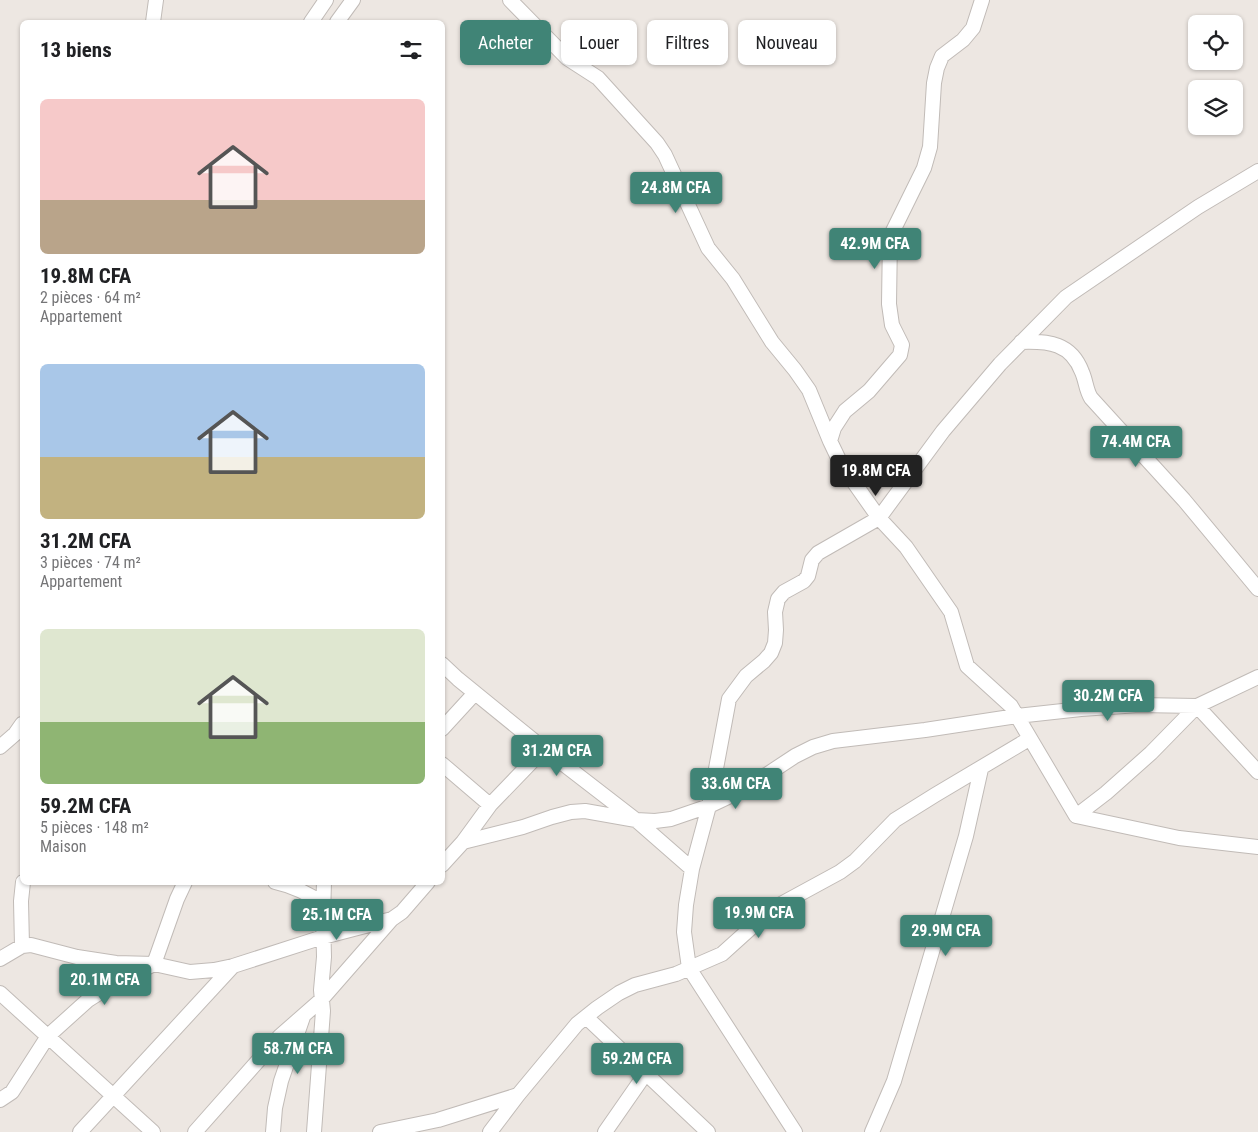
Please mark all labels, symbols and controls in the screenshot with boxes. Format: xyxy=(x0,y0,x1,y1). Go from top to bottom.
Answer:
map controls xyxy=(1188,15,1243,135)
button: locate xyxy=(1188,15,1243,70)
chip: Acheter xyxy=(460,20,551,65)
chip: Louer xyxy=(561,20,637,65)
chip: Filtres xyxy=(647,20,728,65)
chip: Nouveau xyxy=(738,20,836,65)
icon: filters xyxy=(397,36,425,64)
text: 13 biens xyxy=(40,38,112,62)
button: layers xyxy=(1188,80,1243,135)
icon: home xyxy=(188,132,278,222)
pin: 24.8M CFA xyxy=(619,172,733,214)
text: 24.8M CFA xyxy=(641,178,711,197)
pin: 42.9M CFA xyxy=(818,228,932,270)
text: 42.9M CFA xyxy=(840,234,910,253)
text: 19.8M CFA xyxy=(40,264,131,288)
text: 2 pièces · 64 m² xyxy=(40,288,141,307)
text: Appartement xyxy=(40,307,122,326)
icon: home xyxy=(188,397,278,487)
pin: 74.4M CFA xyxy=(1079,426,1193,468)
text: 74.4M CFA xyxy=(1101,432,1171,451)
pin: 19.8M CFA xyxy=(819,454,933,497)
text: 19.8M CFA xyxy=(841,461,911,480)
text: 31.2M CFA xyxy=(40,529,131,553)
text: 3 pièces · 74 m² xyxy=(40,553,141,572)
text: Appartement xyxy=(40,572,122,591)
icon: home xyxy=(188,662,278,752)
pin: 30.2M CFA xyxy=(1051,680,1165,722)
text: 30.2M CFA xyxy=(1073,686,1143,705)
pin: 31.2M CFA xyxy=(500,734,614,777)
text: 31.2M CFA xyxy=(522,741,592,760)
pin: 33.6M CFA xyxy=(679,768,793,810)
text: 33.6M CFA xyxy=(701,774,771,793)
text: 59.2M CFA xyxy=(40,794,131,818)
text: 5 pièces · 148 m² xyxy=(40,818,149,837)
text: Maison xyxy=(40,837,87,856)
pin: 19.9M CFA xyxy=(702,896,816,939)
pin: 25.1M CFA xyxy=(280,898,394,941)
text: 19.9M CFA xyxy=(724,903,794,922)
text: 25.1M CFA xyxy=(302,905,372,924)
pin: 29.9M CFA xyxy=(889,914,1003,957)
text: 29.9M CFA xyxy=(911,921,981,940)
pin: 20.1M CFA xyxy=(48,964,162,1006)
text: 20.1M CFA xyxy=(70,970,140,989)
pin: 58.7M CFA xyxy=(241,1032,355,1075)
text: 58.7M CFA xyxy=(263,1039,333,1058)
pin: 59.2M CFA xyxy=(580,1042,694,1085)
text: 59.2M CFA xyxy=(602,1049,672,1068)

